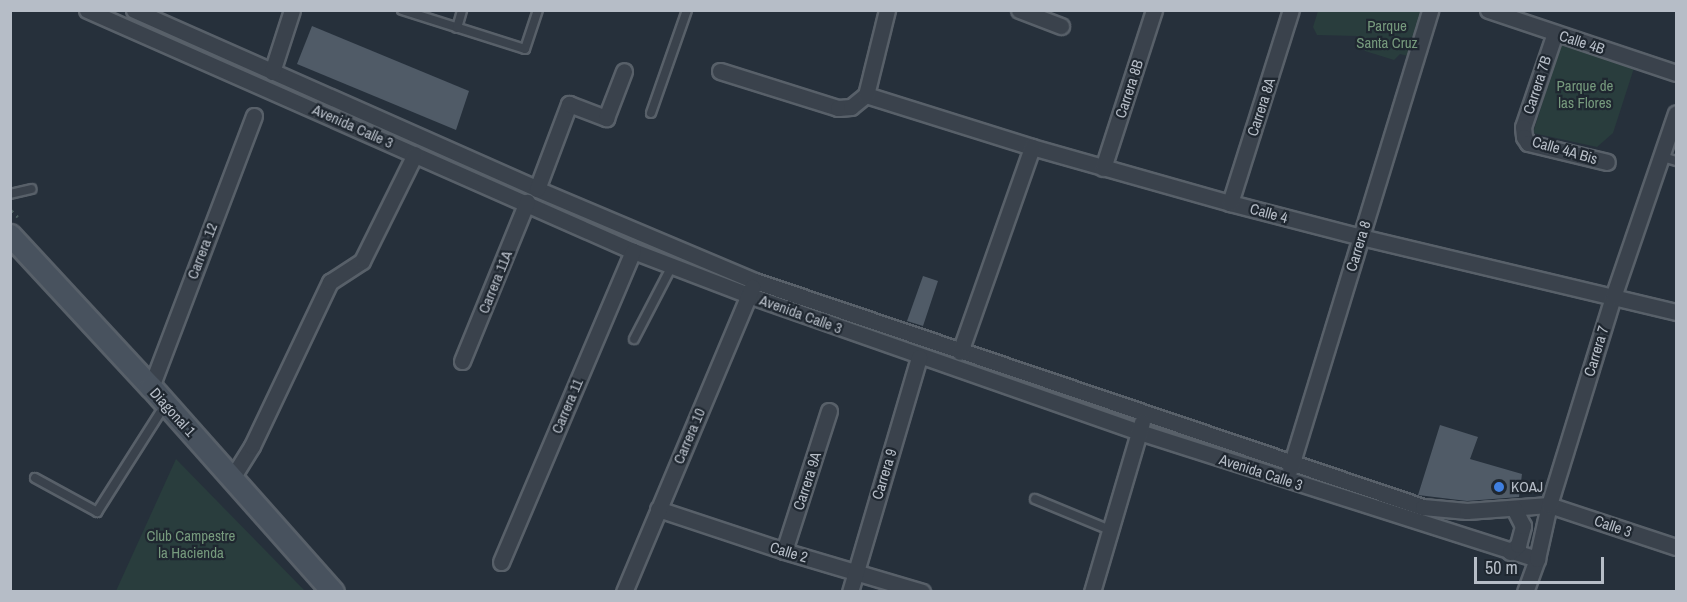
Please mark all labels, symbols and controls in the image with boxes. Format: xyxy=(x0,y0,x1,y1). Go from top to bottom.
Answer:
park label: Parque Santa Cruz xyxy=(1356,16,1418,51)
street label: Calle 4B xyxy=(1557,26,1607,58)
street label: Carrera 7B xyxy=(1519,54,1555,116)
street label: Carrera 8B xyxy=(1111,58,1147,120)
street label: Carrera 8A xyxy=(1243,76,1279,138)
park label: Parque de las Flores xyxy=(1557,76,1613,111)
street label: Avenida Calle 3 xyxy=(310,100,396,152)
street label: Calle 4A Bis xyxy=(1530,132,1600,168)
street label: Calle 4 xyxy=(1248,199,1290,227)
street label: Carrera 8 xyxy=(1342,219,1374,273)
street label: Carrera 12 xyxy=(183,220,221,282)
street label: Carrera 11A xyxy=(474,248,516,316)
street label: Avenida Calle 3 xyxy=(757,291,845,337)
street label: Carrera 7 xyxy=(1580,324,1612,378)
street label: Carrera 11 xyxy=(547,376,587,436)
street label: Diagonal 1 xyxy=(146,384,200,440)
street label: Carrera 10 xyxy=(669,405,709,467)
street label: Carrera 9 xyxy=(868,447,900,501)
street label: Carrera 9A xyxy=(789,450,825,512)
street label: Avenida Calle 3 xyxy=(1217,450,1305,494)
place label: KOAJ xyxy=(1511,478,1543,496)
marker: KOAJ xyxy=(1492,480,1506,494)
street label: Calle 3 xyxy=(1592,511,1634,541)
park label: Club Campestre la Hacienda xyxy=(147,526,235,561)
street label: Calle 2 xyxy=(768,538,810,566)
scale bar xyxy=(1477,545,1608,583)
text: 50 m xyxy=(1485,555,1518,580)

